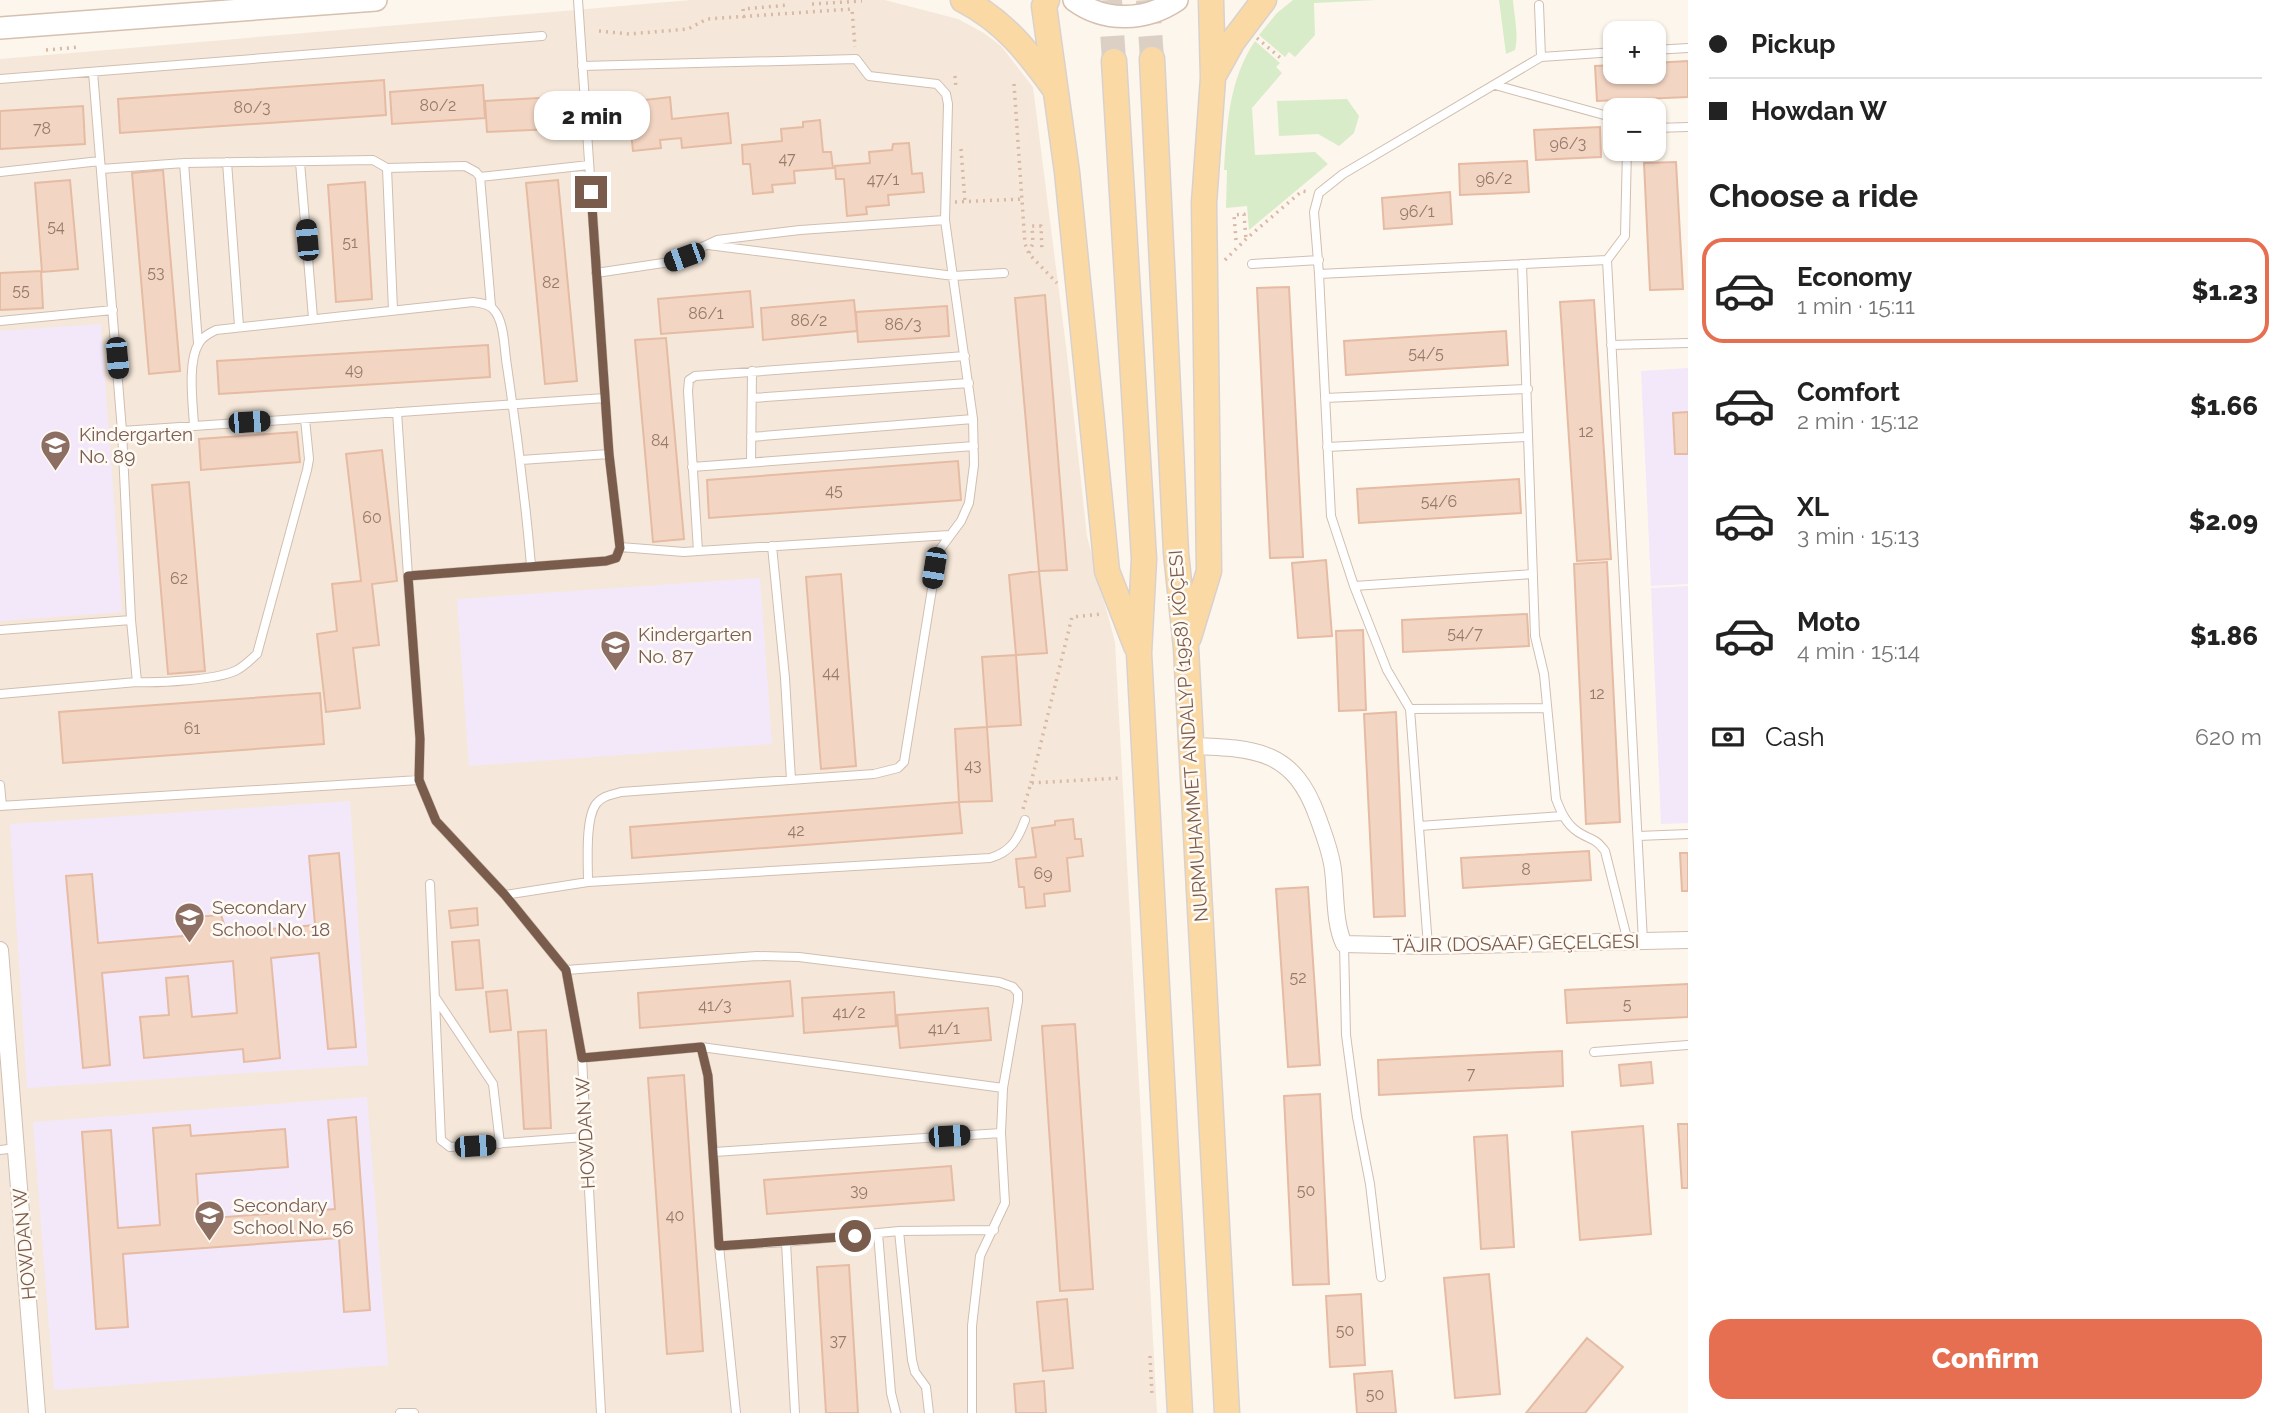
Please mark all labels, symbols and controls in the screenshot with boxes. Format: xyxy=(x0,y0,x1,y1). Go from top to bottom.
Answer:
map controls xyxy=(1603,21,1666,161)
button: + xyxy=(1603,21,1666,84)
text: Pickup xyxy=(1751,29,1836,59)
callout: 2 min xyxy=(533,90,649,140)
house number: 80/2 xyxy=(420,96,456,115)
text: Howdan W xyxy=(1751,96,1887,126)
house number: 80/3 xyxy=(234,98,270,117)
button: − xyxy=(1603,98,1666,161)
text: 2 min xyxy=(562,102,622,129)
house number: 78 xyxy=(33,119,51,138)
house number: 96/3 xyxy=(1550,134,1586,153)
house number: 47 xyxy=(778,149,796,168)
house number: 96/2 xyxy=(1476,169,1512,188)
house number: 47/1 xyxy=(867,170,899,189)
route end xyxy=(575,176,607,208)
text: Choose a ride xyxy=(1709,177,1918,214)
house number: 96/1 xyxy=(1399,202,1435,221)
house number: 54 xyxy=(47,217,65,236)
car xyxy=(295,218,320,262)
house number: 51 xyxy=(342,233,358,252)
car xyxy=(661,240,708,274)
icon: car xyxy=(1713,259,1776,322)
text: Economy xyxy=(1797,262,1912,292)
house number: 53 xyxy=(147,263,165,282)
house number: 82 xyxy=(542,273,560,292)
text: $1.23 xyxy=(2192,276,2258,306)
house number: 55 xyxy=(12,281,30,300)
text: 1 min · 15:11 xyxy=(1797,292,1915,319)
house number: 86/1 xyxy=(688,304,724,323)
house number: 86/2 xyxy=(791,311,827,330)
house number: 86/3 xyxy=(885,315,921,334)
car xyxy=(105,336,130,380)
house number: 54/5 xyxy=(1408,344,1444,363)
house number: 49 xyxy=(345,360,363,379)
icon: car xyxy=(1713,374,1776,437)
text: Comfort xyxy=(1797,377,1900,407)
text: $1.66 xyxy=(2190,391,2258,421)
text: 2 min · 15:12 xyxy=(1797,407,1919,434)
car xyxy=(228,410,271,434)
house number: 12 xyxy=(1578,422,1594,441)
place label: Kindergarten No. 89 xyxy=(79,423,193,467)
school or university icon: Kindergarten No. 89 xyxy=(39,428,73,472)
house number: 84 xyxy=(651,431,669,450)
house number: 45 xyxy=(825,481,843,500)
icon: car xyxy=(1713,489,1776,552)
house number: 54/6 xyxy=(1421,492,1457,511)
text: XL xyxy=(1797,492,1829,522)
text: $2.09 xyxy=(2189,506,2258,536)
house number: 60 xyxy=(362,508,382,527)
text: 3 min · 15:13 xyxy=(1797,522,1920,549)
car xyxy=(921,546,948,590)
street label: NURMUHAMMET ANDALYP (1958) KÖÇESI xyxy=(1164,549,1212,923)
house number: 62 xyxy=(170,569,188,588)
icon: car xyxy=(1713,604,1776,667)
text: Moto xyxy=(1797,607,1860,637)
text: $1.86 xyxy=(2190,621,2258,651)
place label: Kindergarten No. 87 xyxy=(638,623,752,667)
house number: 54/7 xyxy=(1447,624,1483,643)
school or university icon: Kindergarten No. 87 xyxy=(598,628,632,672)
text: 4 min · 15:14 xyxy=(1797,637,1920,664)
house number: 44 xyxy=(822,663,840,682)
house number: 12 xyxy=(1589,684,1605,703)
icon: cash xyxy=(1709,718,1747,756)
house number: 61 xyxy=(184,719,200,738)
text: Cash xyxy=(1765,722,1825,752)
text: 620 m xyxy=(2195,723,2262,750)
house number: 43 xyxy=(964,756,982,775)
house number: 42 xyxy=(787,821,805,840)
house number: 8 xyxy=(1521,860,1531,879)
house number: 69 xyxy=(1033,864,1053,883)
place label: Secondary School No. 18 xyxy=(212,896,330,940)
school or university icon: Secondary School No. 18 xyxy=(172,901,206,945)
street label: TÄJIR (DOSAAF) GEÇELGESI xyxy=(1392,930,1640,956)
house number: 52 xyxy=(1289,968,1307,987)
house number: 5 xyxy=(1623,995,1632,1014)
house number: 41/3 xyxy=(698,996,732,1015)
house number: 41/2 xyxy=(832,1003,866,1022)
house number: 41/1 xyxy=(928,1019,960,1038)
house number: 7 xyxy=(1467,1064,1476,1083)
street label: HOWDAN W xyxy=(571,1076,599,1190)
car xyxy=(928,1124,971,1148)
car xyxy=(454,1134,497,1158)
house number: 39 xyxy=(850,1181,868,1200)
house number: 50 xyxy=(1297,1181,1315,1200)
street label: HOWDAN W xyxy=(8,1187,40,1301)
place label: Secondary School No. 56 xyxy=(233,1194,354,1238)
school or university icon: Secondary School No. 56 xyxy=(193,1199,227,1243)
house number: 40 xyxy=(666,1206,684,1225)
route start xyxy=(839,1220,871,1252)
button: Confirm xyxy=(1709,1319,2262,1399)
house number: 50 xyxy=(1336,1321,1354,1340)
house number: 37 xyxy=(829,1331,847,1350)
house number: 50 xyxy=(1366,1385,1384,1404)

